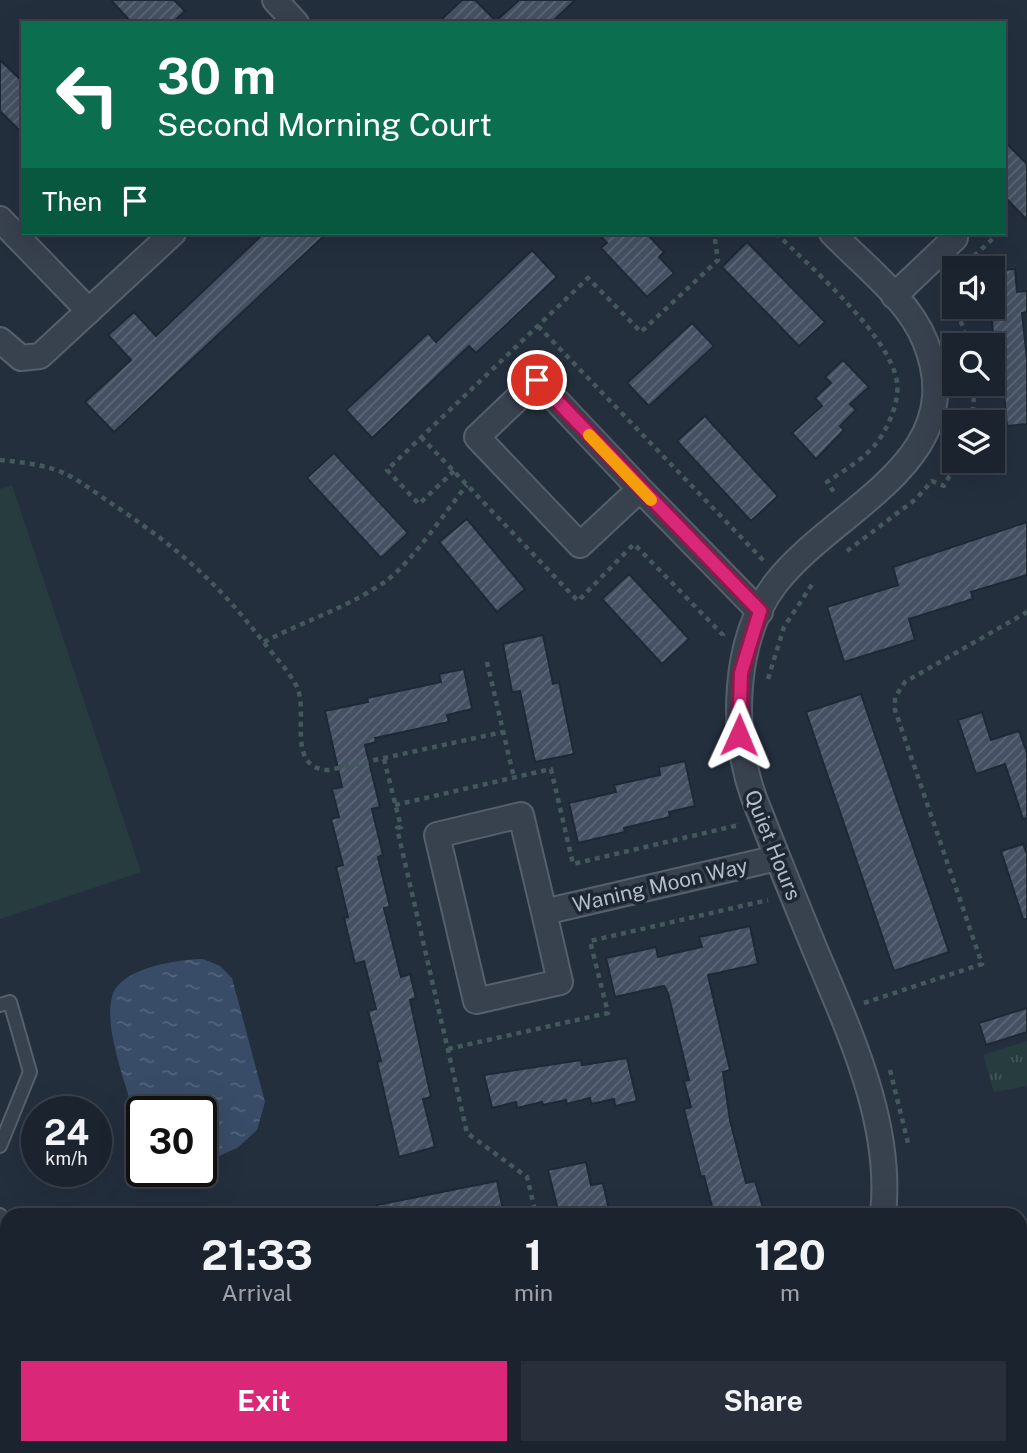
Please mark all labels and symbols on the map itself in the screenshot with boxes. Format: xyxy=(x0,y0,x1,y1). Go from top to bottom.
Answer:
pin xyxy=(507,350,567,410)
position arrow xyxy=(702,698,776,772)
street label: Quiet Hours xyxy=(740,786,806,904)
street label: Waning Moon Way xyxy=(570,853,750,917)
speed limit sign: 30 xyxy=(126,1096,217,1187)

